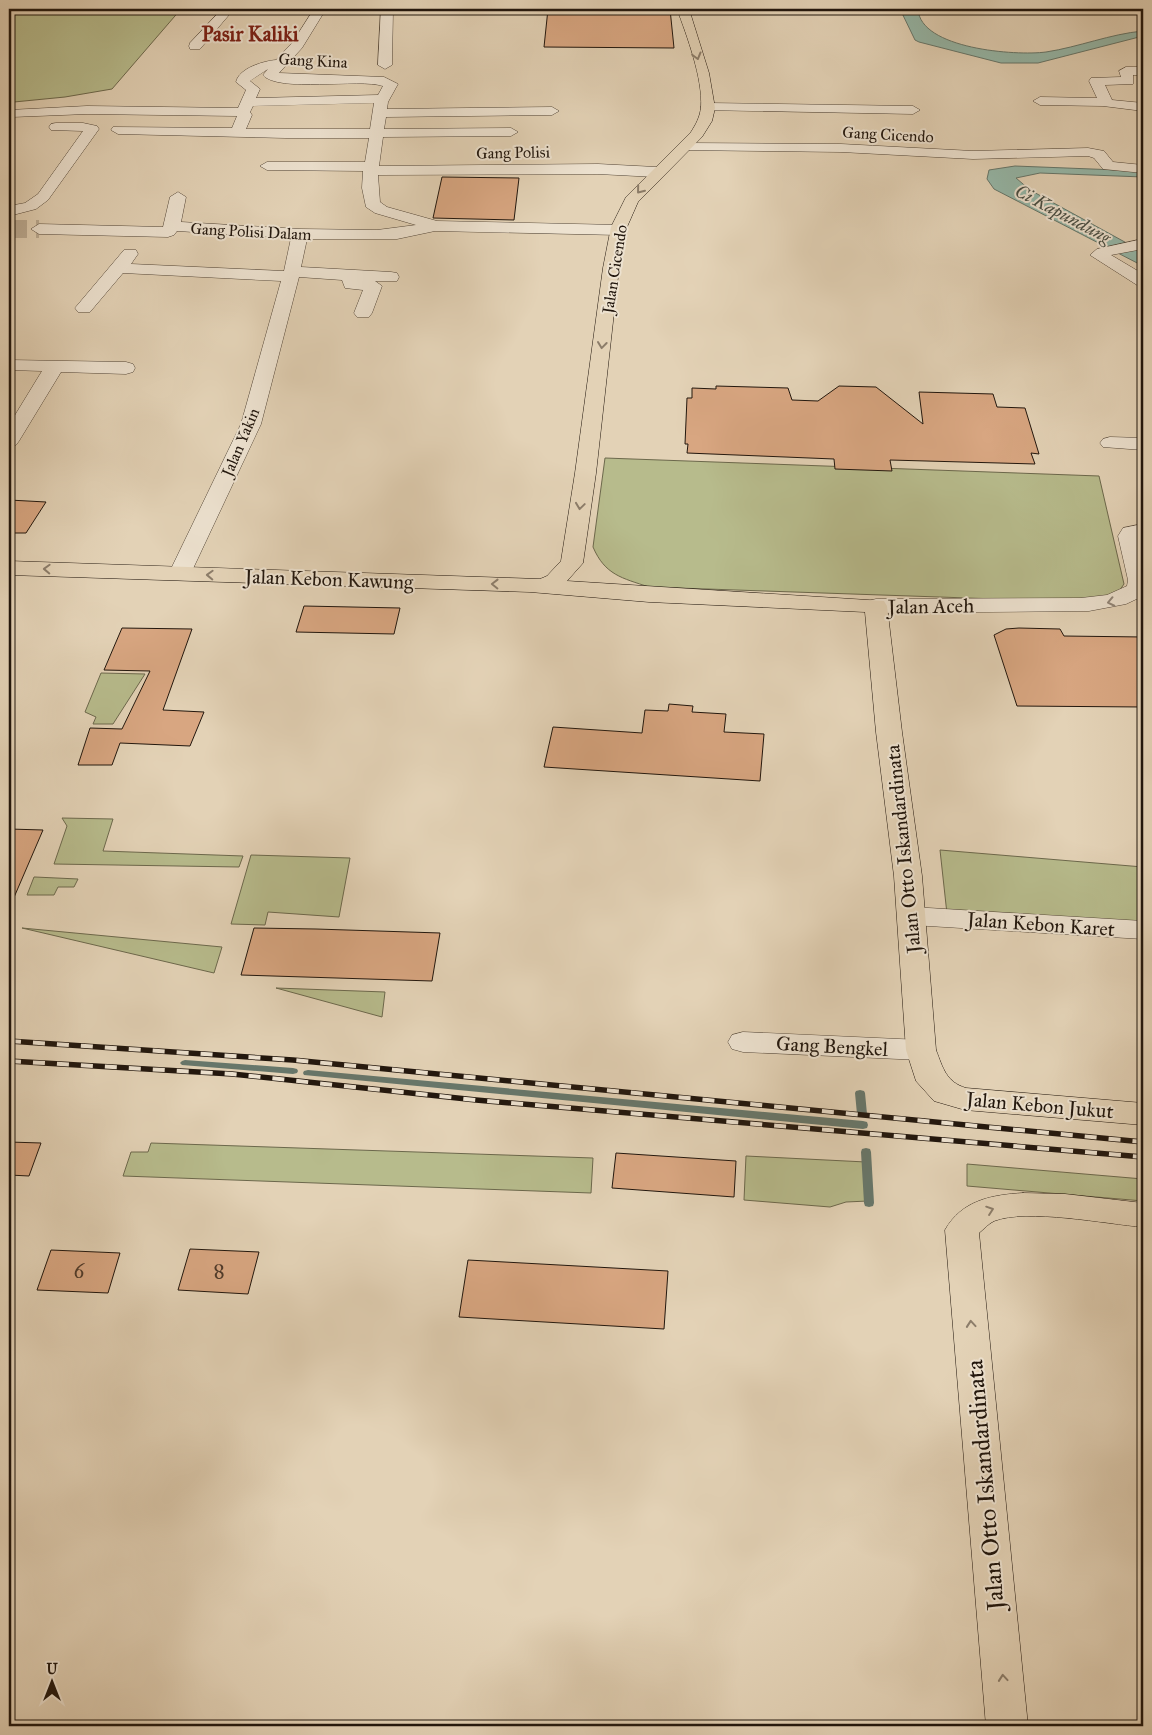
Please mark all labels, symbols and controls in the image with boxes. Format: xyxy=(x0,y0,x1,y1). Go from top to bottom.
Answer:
district label: Pasir Kaliki xyxy=(201,21,299,47)
street label: Gang Kina xyxy=(278,49,348,73)
one-way arrow xyxy=(691,51,702,60)
street label: Gang Cicendo xyxy=(842,123,934,147)
street label: Gang Polisi xyxy=(476,142,551,164)
water label: Ci Kapundung xyxy=(1011,180,1116,250)
one-way arrow xyxy=(637,184,645,193)
street label: Gang Polisi Dalam xyxy=(190,219,313,245)
street label: Jalan Cicendo xyxy=(598,223,632,317)
one-way arrow xyxy=(597,342,608,350)
street label: Jalan Yakin xyxy=(217,405,264,481)
one-way arrow xyxy=(576,502,586,511)
one-way arrow xyxy=(43,564,51,574)
street label: Jalan Kebon Kawung xyxy=(242,564,414,595)
one-way arrow xyxy=(205,569,213,580)
one-way arrow xyxy=(490,579,498,589)
street label: Jalan Aceh xyxy=(886,593,974,620)
one-way arrow xyxy=(1107,596,1116,606)
street label: Jalan Otto Iskandardinata xyxy=(880,743,927,956)
street label: Jalan Kebon Karet xyxy=(964,907,1116,942)
street label: Gang Bengkel xyxy=(775,1031,889,1062)
street label: Jalan Kebon Jukut xyxy=(963,1086,1115,1124)
one-way arrow xyxy=(985,1206,994,1216)
house number: 6 xyxy=(74,1258,86,1284)
house number: 8 xyxy=(213,1258,225,1284)
one-way arrow xyxy=(965,1320,976,1328)
street label: Jalan Otto Iskandardinata xyxy=(959,1358,1011,1614)
north arrow xyxy=(28,1658,78,1708)
text: U xyxy=(46,1661,58,1678)
one-way arrow xyxy=(998,1673,1009,1681)

